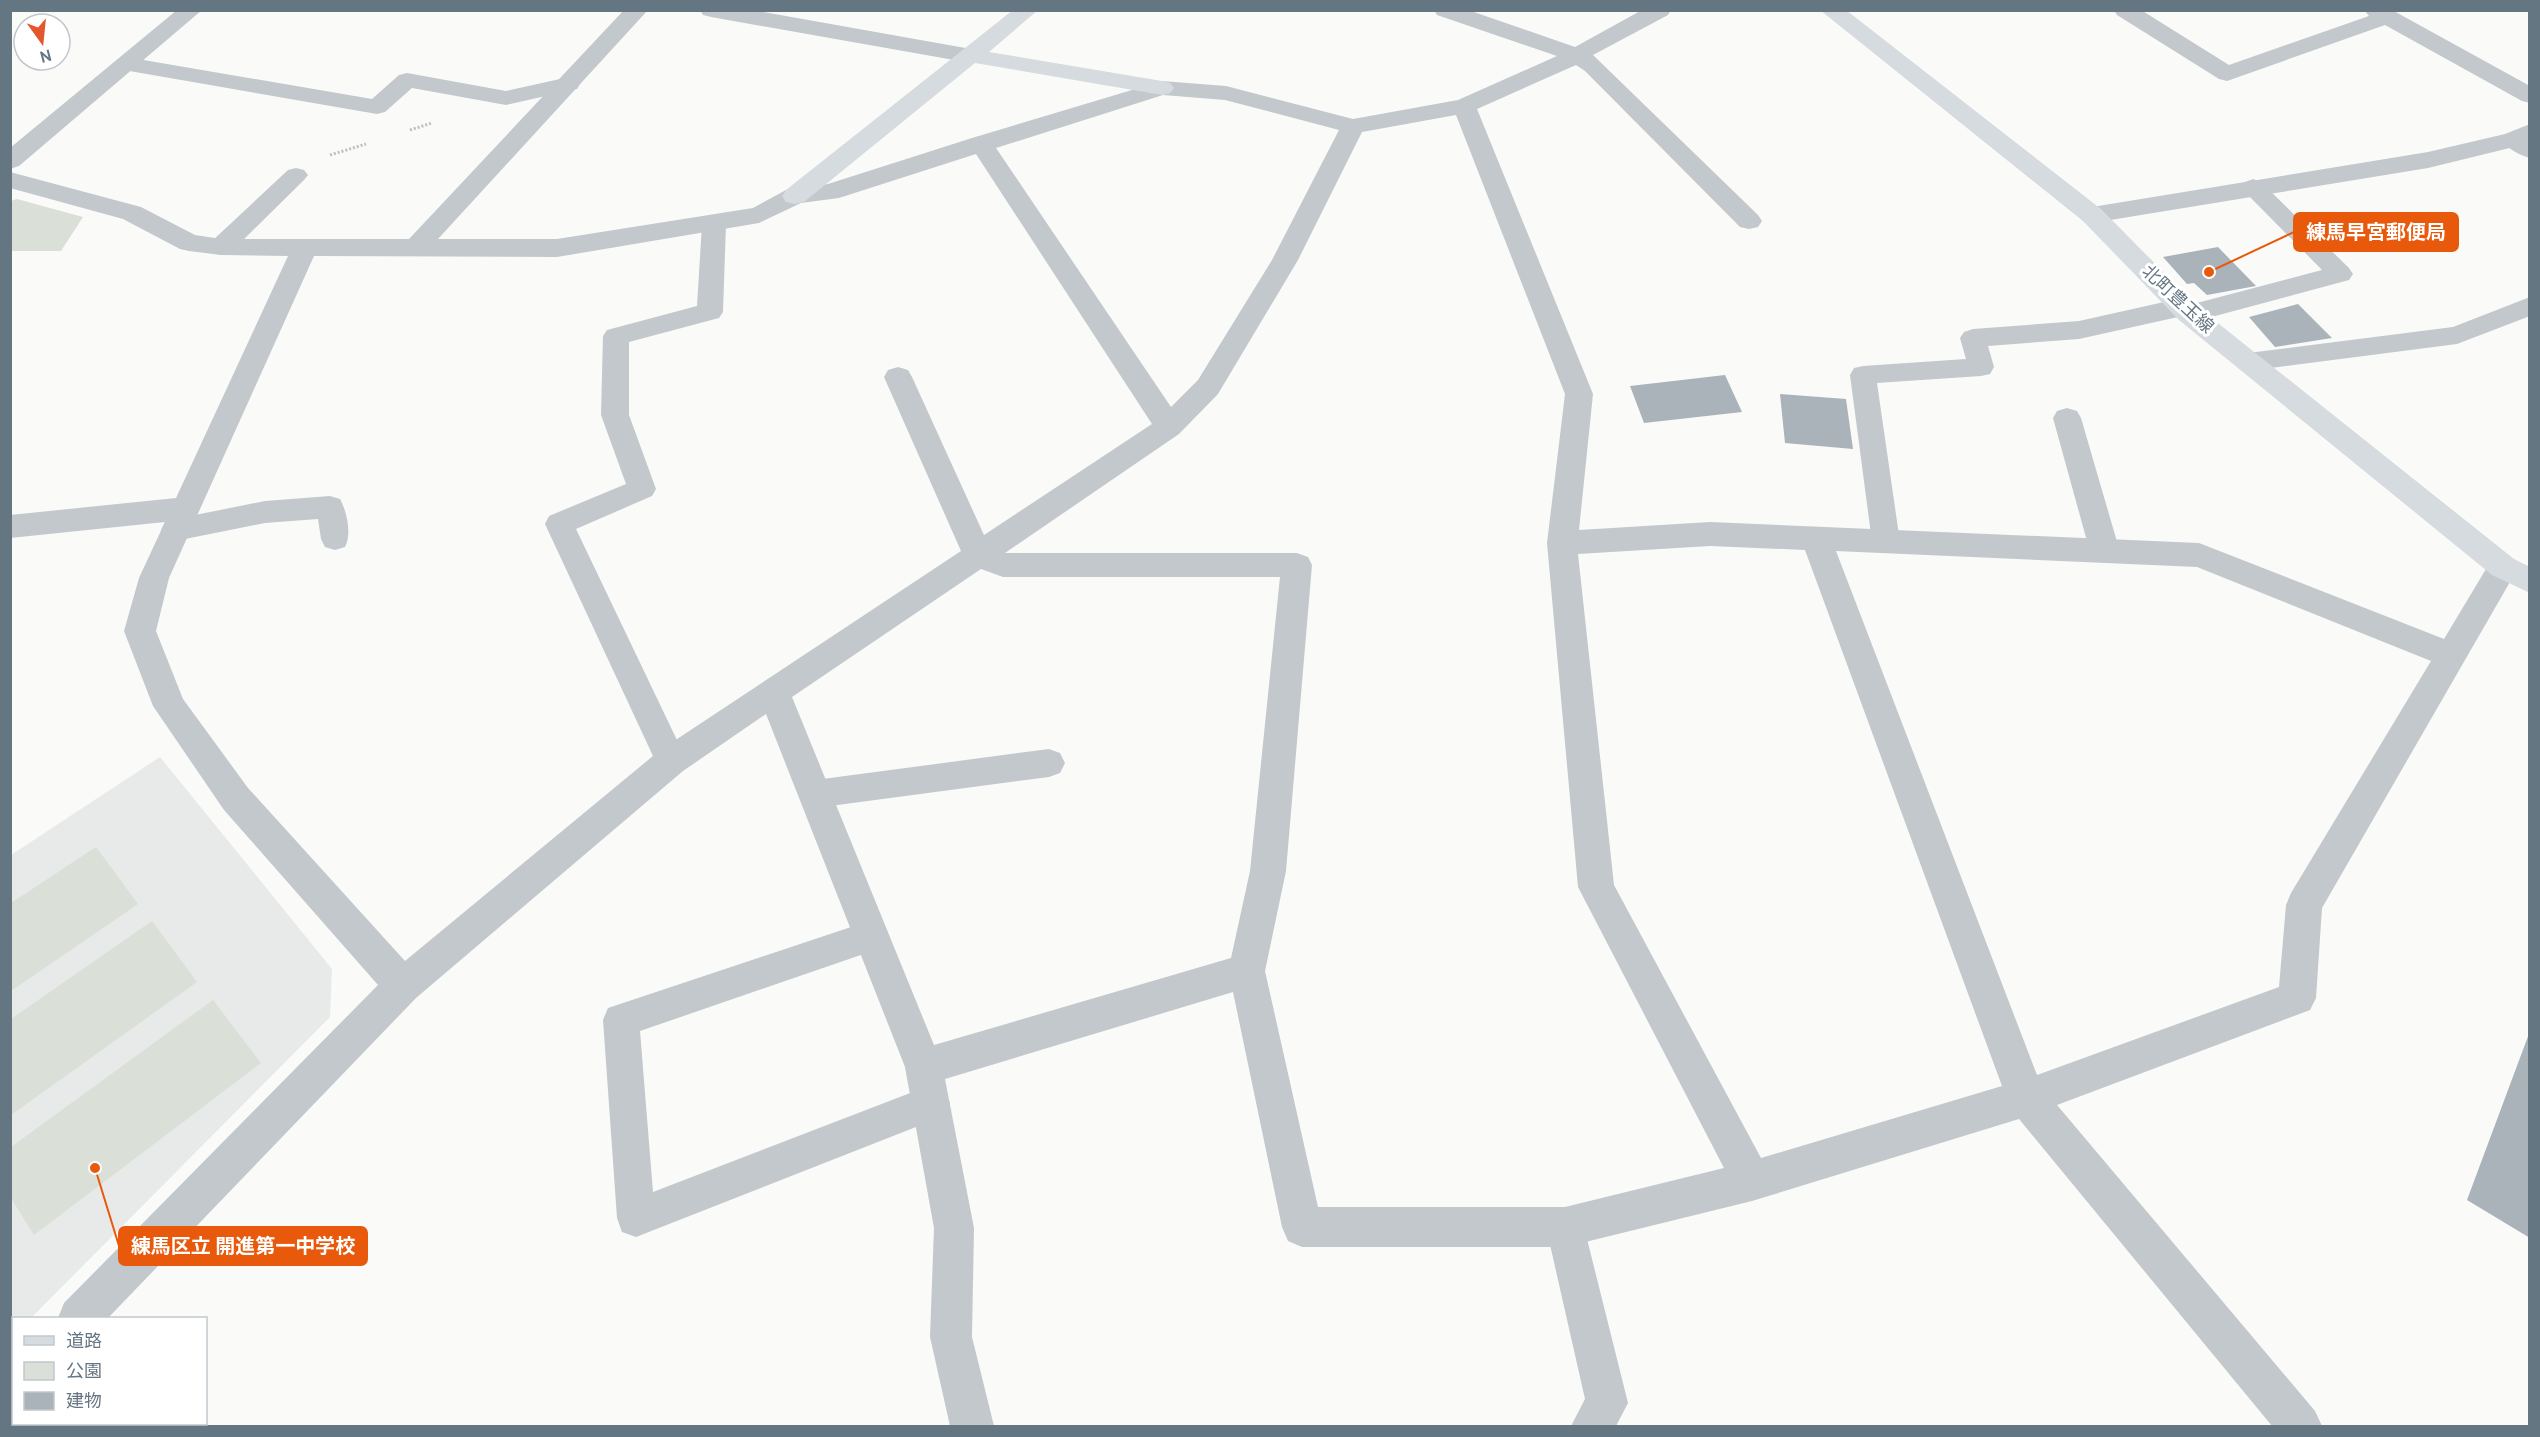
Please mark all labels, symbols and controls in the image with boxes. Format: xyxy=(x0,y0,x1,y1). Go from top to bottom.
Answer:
north arrow xyxy=(12,12,72,72)
text: N xyxy=(38,45,54,67)
callout: 練馬早宮郵便局 xyxy=(2294,213,2458,251)
text: 練馬早宮郵便局 xyxy=(2306,220,2446,244)
street label: 北町豊玉線 xyxy=(2138,260,2218,338)
callout: 練馬区立 開進第一中学校 xyxy=(119,1227,367,1265)
text: 練馬区立 開進第一中学校 xyxy=(131,1234,355,1258)
legend xyxy=(12,1317,207,1425)
text: 道路 xyxy=(66,1330,102,1352)
text: 公園 xyxy=(66,1360,102,1382)
text: 建物 xyxy=(66,1390,102,1412)

